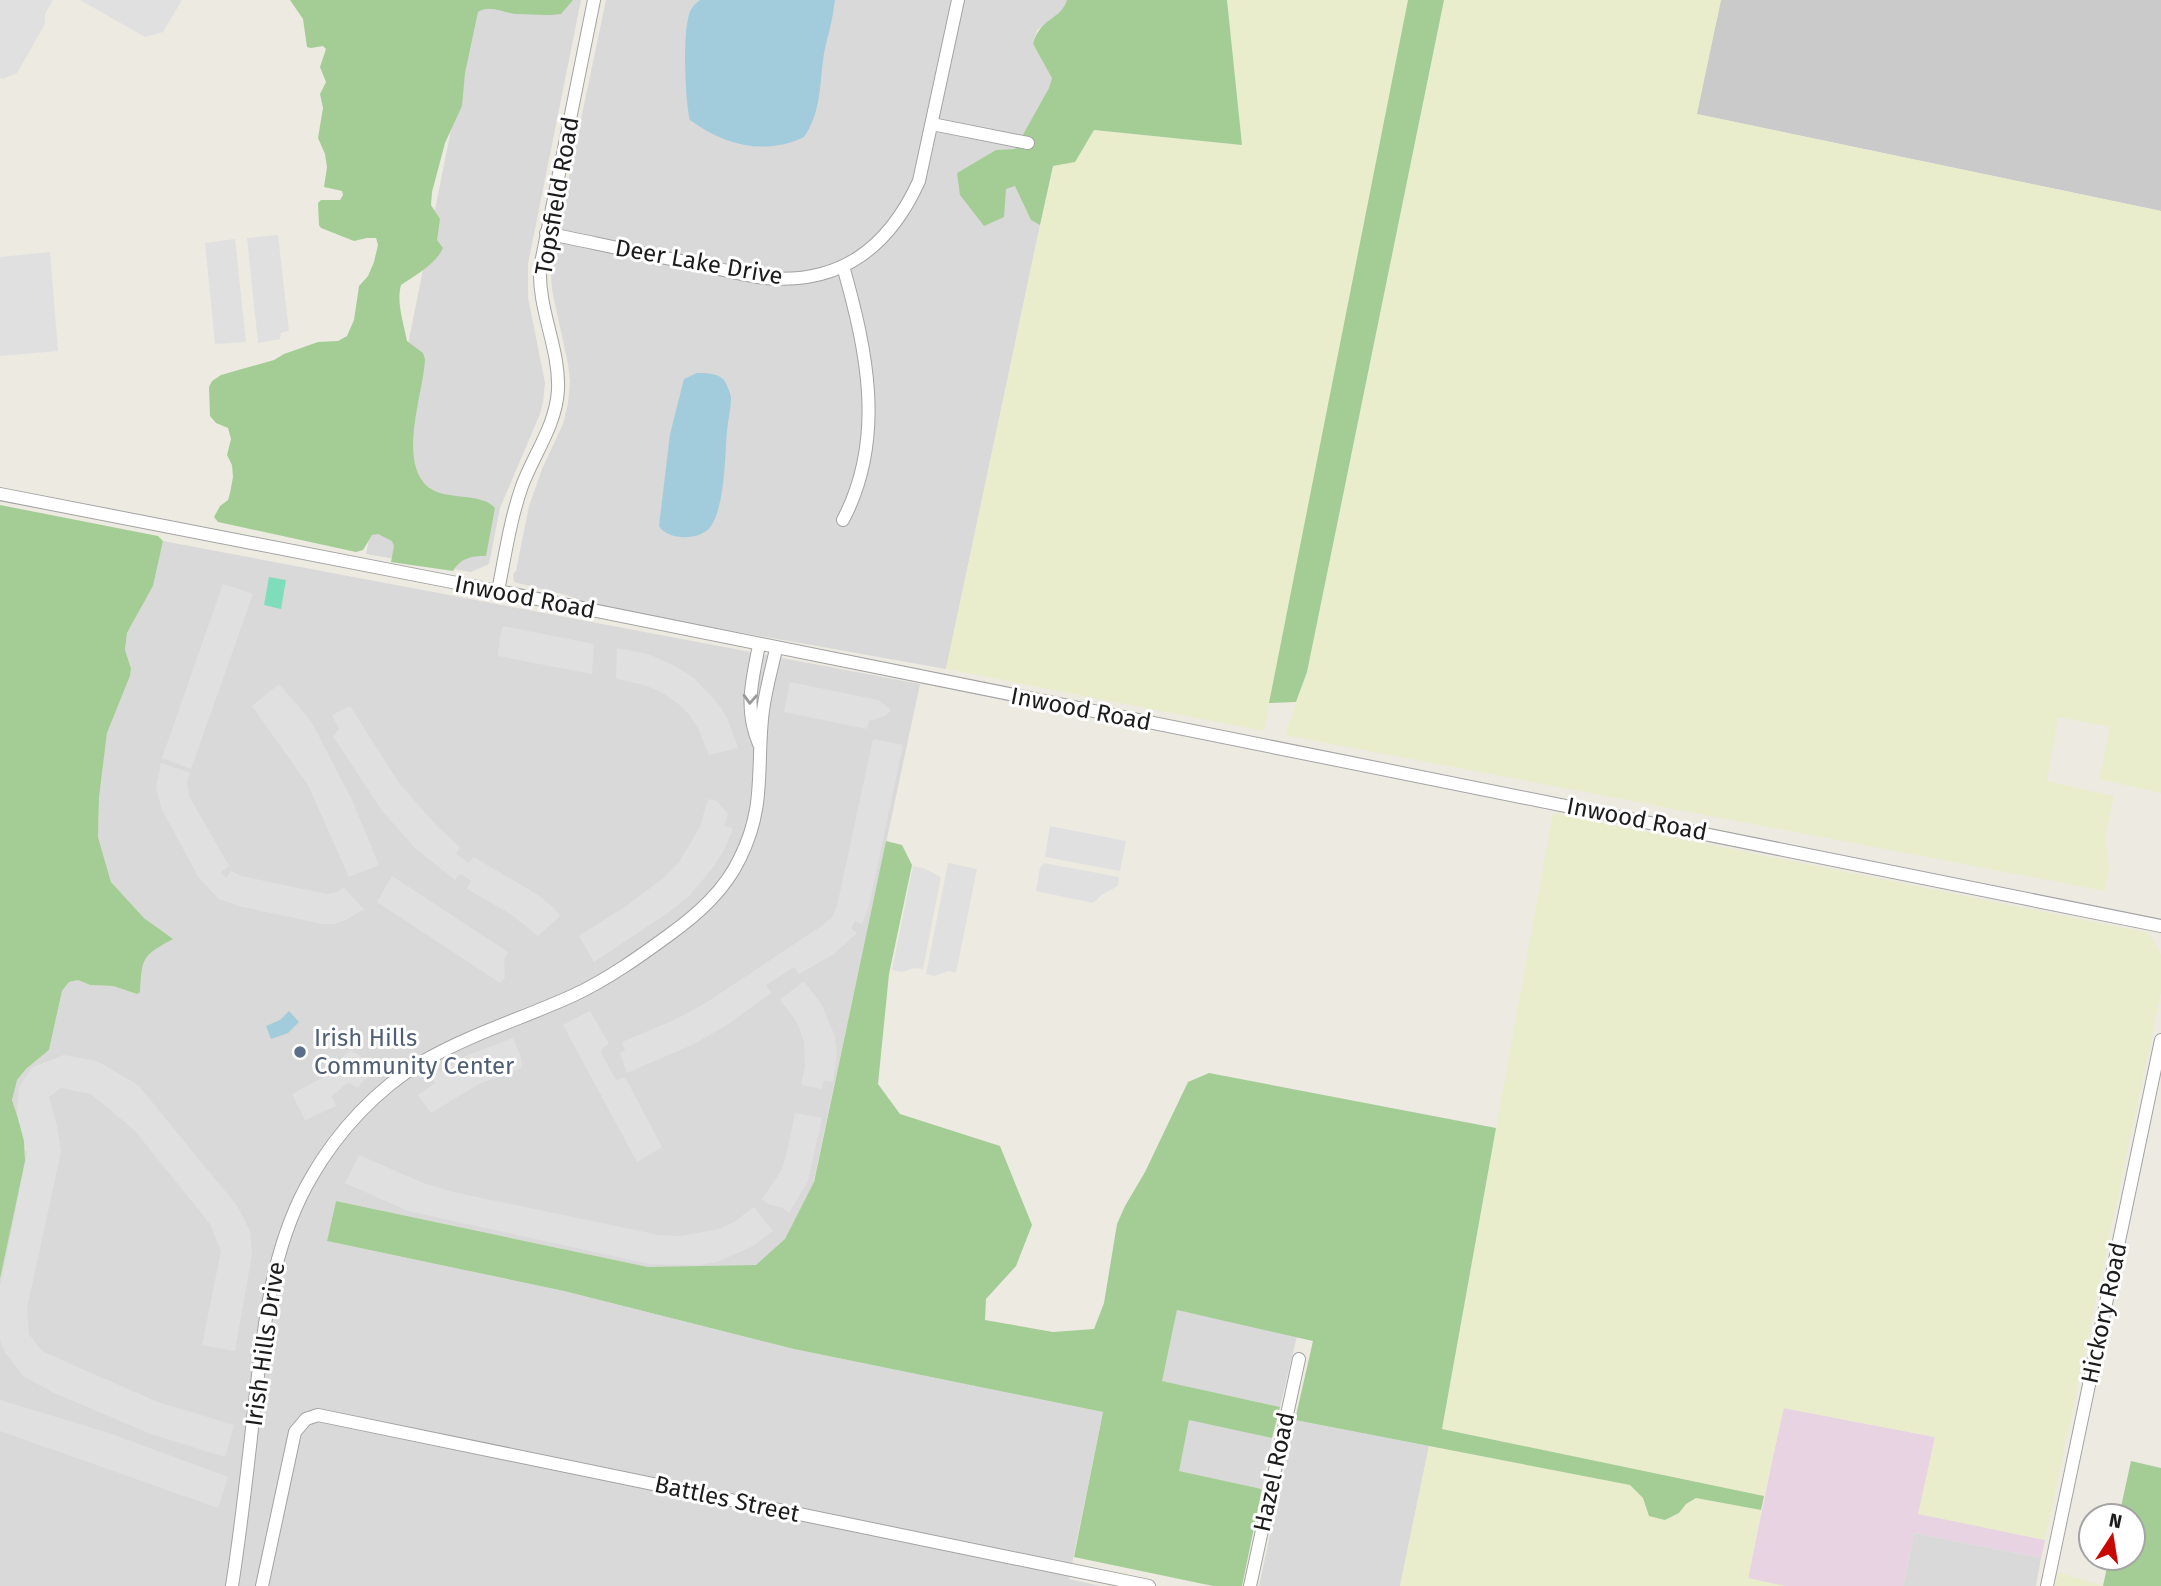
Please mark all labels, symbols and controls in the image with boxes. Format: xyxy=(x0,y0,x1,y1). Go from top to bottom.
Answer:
street label: Topsfield Road xyxy=(529,115,585,277)
street label: Deer Lake Drive xyxy=(613,233,785,291)
street label: Inwood Road xyxy=(452,570,598,624)
street label: Inwood Road xyxy=(1008,682,1154,736)
one-way arrow xyxy=(743,694,758,705)
street label: Inwood Road xyxy=(1564,792,1710,846)
place label: Irish Hills Community Center xyxy=(314,1024,515,1080)
marker: Irish Hills Community Center xyxy=(292,1044,308,1060)
street label: Hickory Road xyxy=(2075,1240,2133,1386)
street label: Irish Hills Drive xyxy=(240,1260,290,1428)
street label: Hazel Road xyxy=(1248,1410,1300,1534)
street label: Battles Street xyxy=(652,1470,802,1528)
north arrow xyxy=(2077,1502,2147,1572)
text: N xyxy=(2107,1508,2124,1533)

